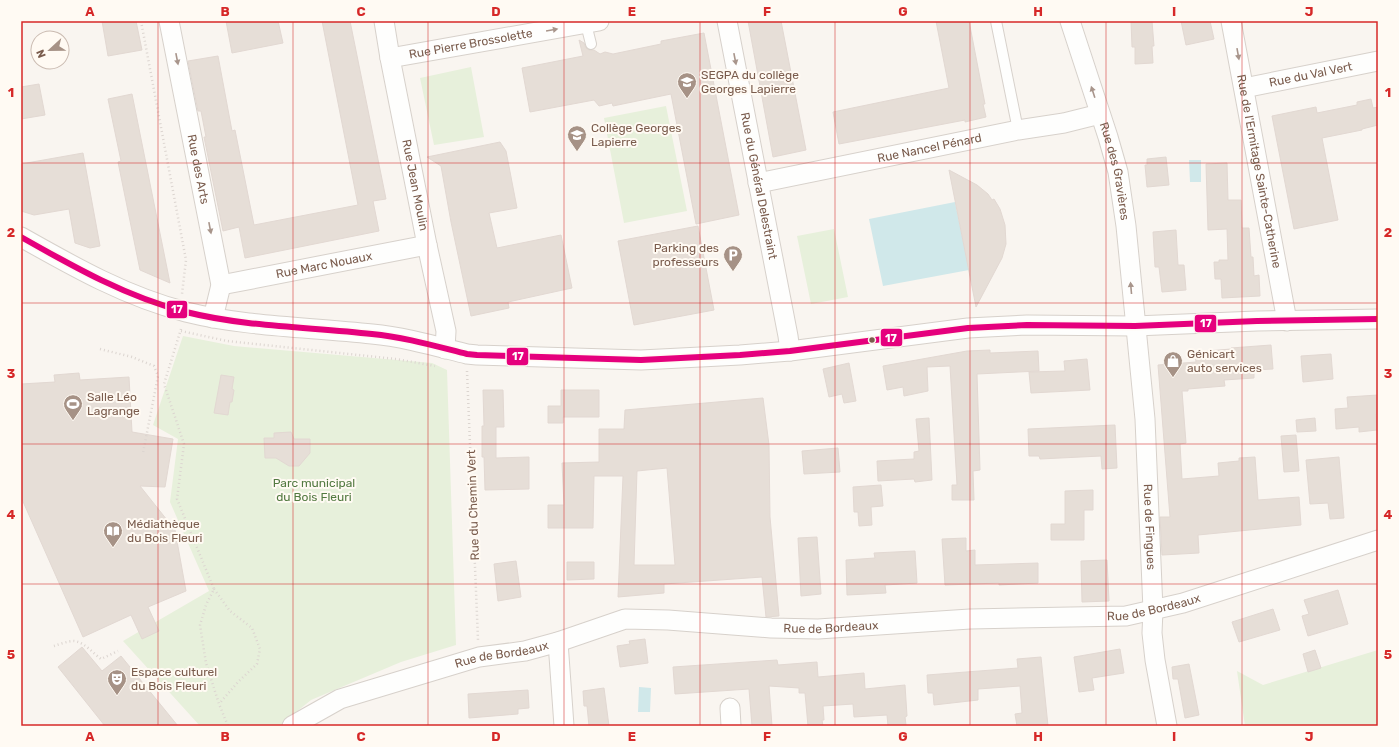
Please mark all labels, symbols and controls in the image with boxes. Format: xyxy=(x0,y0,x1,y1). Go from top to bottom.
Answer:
text: A xyxy=(85,4,95,19)
text: B xyxy=(220,4,230,19)
text: C xyxy=(356,4,366,19)
text: D xyxy=(491,4,501,19)
text: E xyxy=(628,4,636,19)
text: F xyxy=(763,4,771,19)
text: G xyxy=(898,4,908,19)
text: H xyxy=(1033,4,1043,19)
text: I xyxy=(1172,4,1176,19)
text: J xyxy=(1305,4,1313,19)
street label: Rue Pierre Brossolette xyxy=(408,26,534,62)
one-way arrow xyxy=(546,27,558,33)
north arrow xyxy=(30,30,70,70)
text: N xyxy=(34,47,49,60)
one-way arrow xyxy=(1235,48,1241,60)
one-way arrow xyxy=(174,53,180,65)
one-way arrow xyxy=(732,53,738,65)
street label: Rue du Val Vert xyxy=(1268,59,1354,90)
place label: SEGPA du collège Georges Lapierre xyxy=(701,68,799,96)
school or university icon: SEGPA du collège Georges Lapierre xyxy=(676,71,698,99)
street label: Rue de l'Ermitage Sainte-Catherine xyxy=(1234,73,1284,270)
text: 1 xyxy=(8,85,14,100)
text: 1 xyxy=(1385,85,1391,100)
one-way arrow xyxy=(1090,86,1096,98)
street label: Rue du Général Delestraint xyxy=(738,111,780,261)
street label: Rue des Gravières xyxy=(1097,120,1132,221)
place label: Collège Georges Lapierre xyxy=(591,121,681,149)
school or university icon: Collège Georges Lapierre xyxy=(566,124,588,152)
street label: Rue Nancel Pénard xyxy=(876,131,983,166)
street label: Rue des Arts xyxy=(184,133,212,205)
street label: Rue Jean Moulin xyxy=(399,138,431,232)
one-way arrow xyxy=(207,222,213,234)
text: 2 xyxy=(7,225,15,240)
text: 2 xyxy=(1384,225,1392,240)
place label: Parking des professeurs xyxy=(653,241,719,269)
parking icon: Parking des professeurs xyxy=(722,244,744,272)
street label: Rue Marc Nouaux xyxy=(275,249,374,281)
one-way arrow xyxy=(1128,282,1135,294)
line badge: 17 xyxy=(166,300,188,319)
text: 17 xyxy=(171,303,184,316)
line badge: 17 xyxy=(1194,314,1217,333)
text: 17 xyxy=(1200,317,1213,330)
line badge: 17 xyxy=(880,328,903,347)
text: 17 xyxy=(885,332,898,345)
unlabelled marker xyxy=(867,335,877,345)
line badge: 17 xyxy=(506,347,529,366)
place label: Génicart auto services xyxy=(1187,347,1262,375)
text: 17 xyxy=(512,350,525,363)
shop icon: Génicart auto services xyxy=(1162,350,1184,378)
text: 3 xyxy=(7,366,16,381)
text: 3 xyxy=(1384,366,1393,381)
place label: Salle Léo Lagrange xyxy=(87,390,140,418)
sports icon: Salle Léo Lagrange xyxy=(62,393,84,421)
street label: Rue du Chemin Vert xyxy=(464,449,482,561)
park label: Parc municipal du Bois Fleuri xyxy=(273,476,355,504)
street label: Rue de Fingues xyxy=(1141,484,1158,570)
text: 4 xyxy=(7,507,16,522)
text: 4 xyxy=(1384,507,1393,522)
place label: Médiathèque du Bois Fleuri xyxy=(127,517,203,545)
library icon: Médiathèque du Bois Fleuri xyxy=(102,520,124,548)
street label: Rue de Bordeaux xyxy=(1107,591,1203,623)
street label: Rue de Bordeaux xyxy=(783,618,879,636)
street label: Rue de Bordeaux xyxy=(453,638,550,671)
text: 5 xyxy=(7,647,15,662)
text: 5 xyxy=(1384,647,1392,662)
place label: Espace culturel du Bois Fleuri xyxy=(131,665,217,693)
theatre icon: Espace culturel du Bois Fleuri xyxy=(106,668,128,696)
text: A xyxy=(85,729,95,744)
text: B xyxy=(220,729,230,744)
text: C xyxy=(356,729,366,744)
text: D xyxy=(491,729,501,744)
text: E xyxy=(628,729,636,744)
text: F xyxy=(763,729,771,744)
text: G xyxy=(898,729,908,744)
text: H xyxy=(1033,729,1043,744)
text: I xyxy=(1172,729,1176,744)
text: J xyxy=(1305,729,1313,744)

